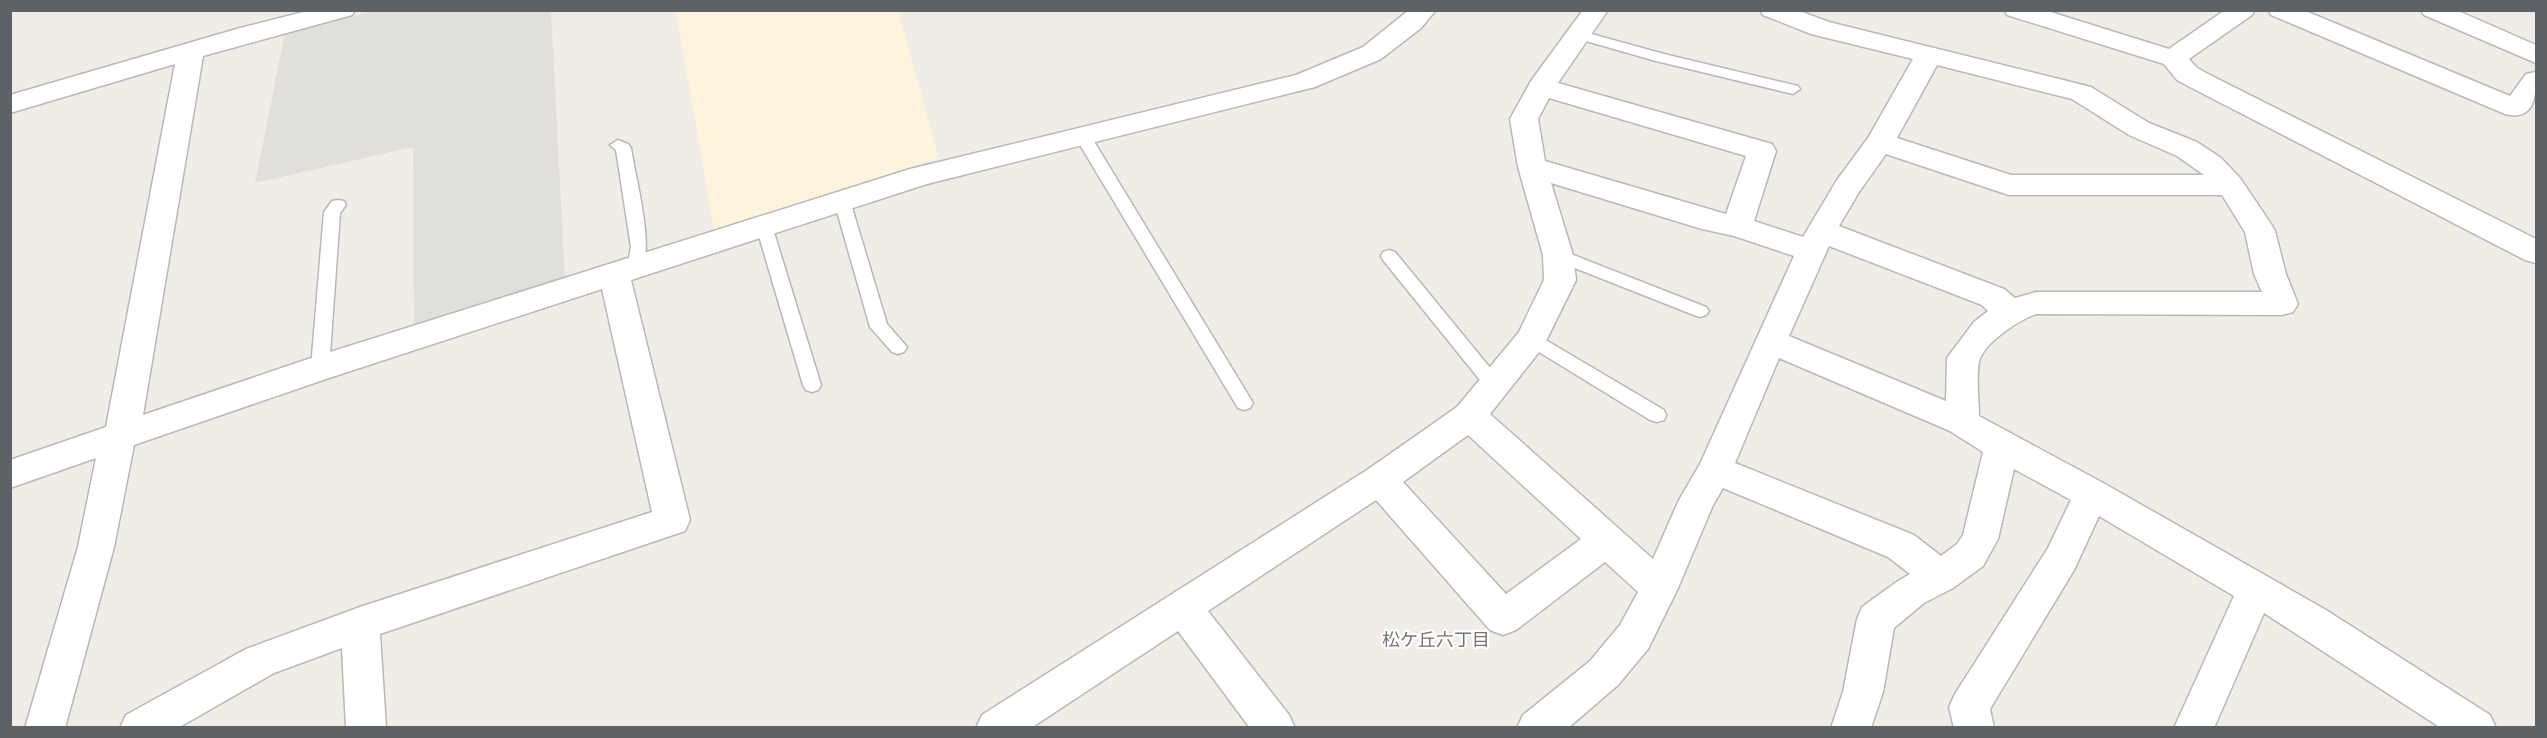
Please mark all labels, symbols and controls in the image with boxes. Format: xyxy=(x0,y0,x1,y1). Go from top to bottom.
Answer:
district label: 松ケ丘六丁目 xyxy=(1382,631,1490,650)

